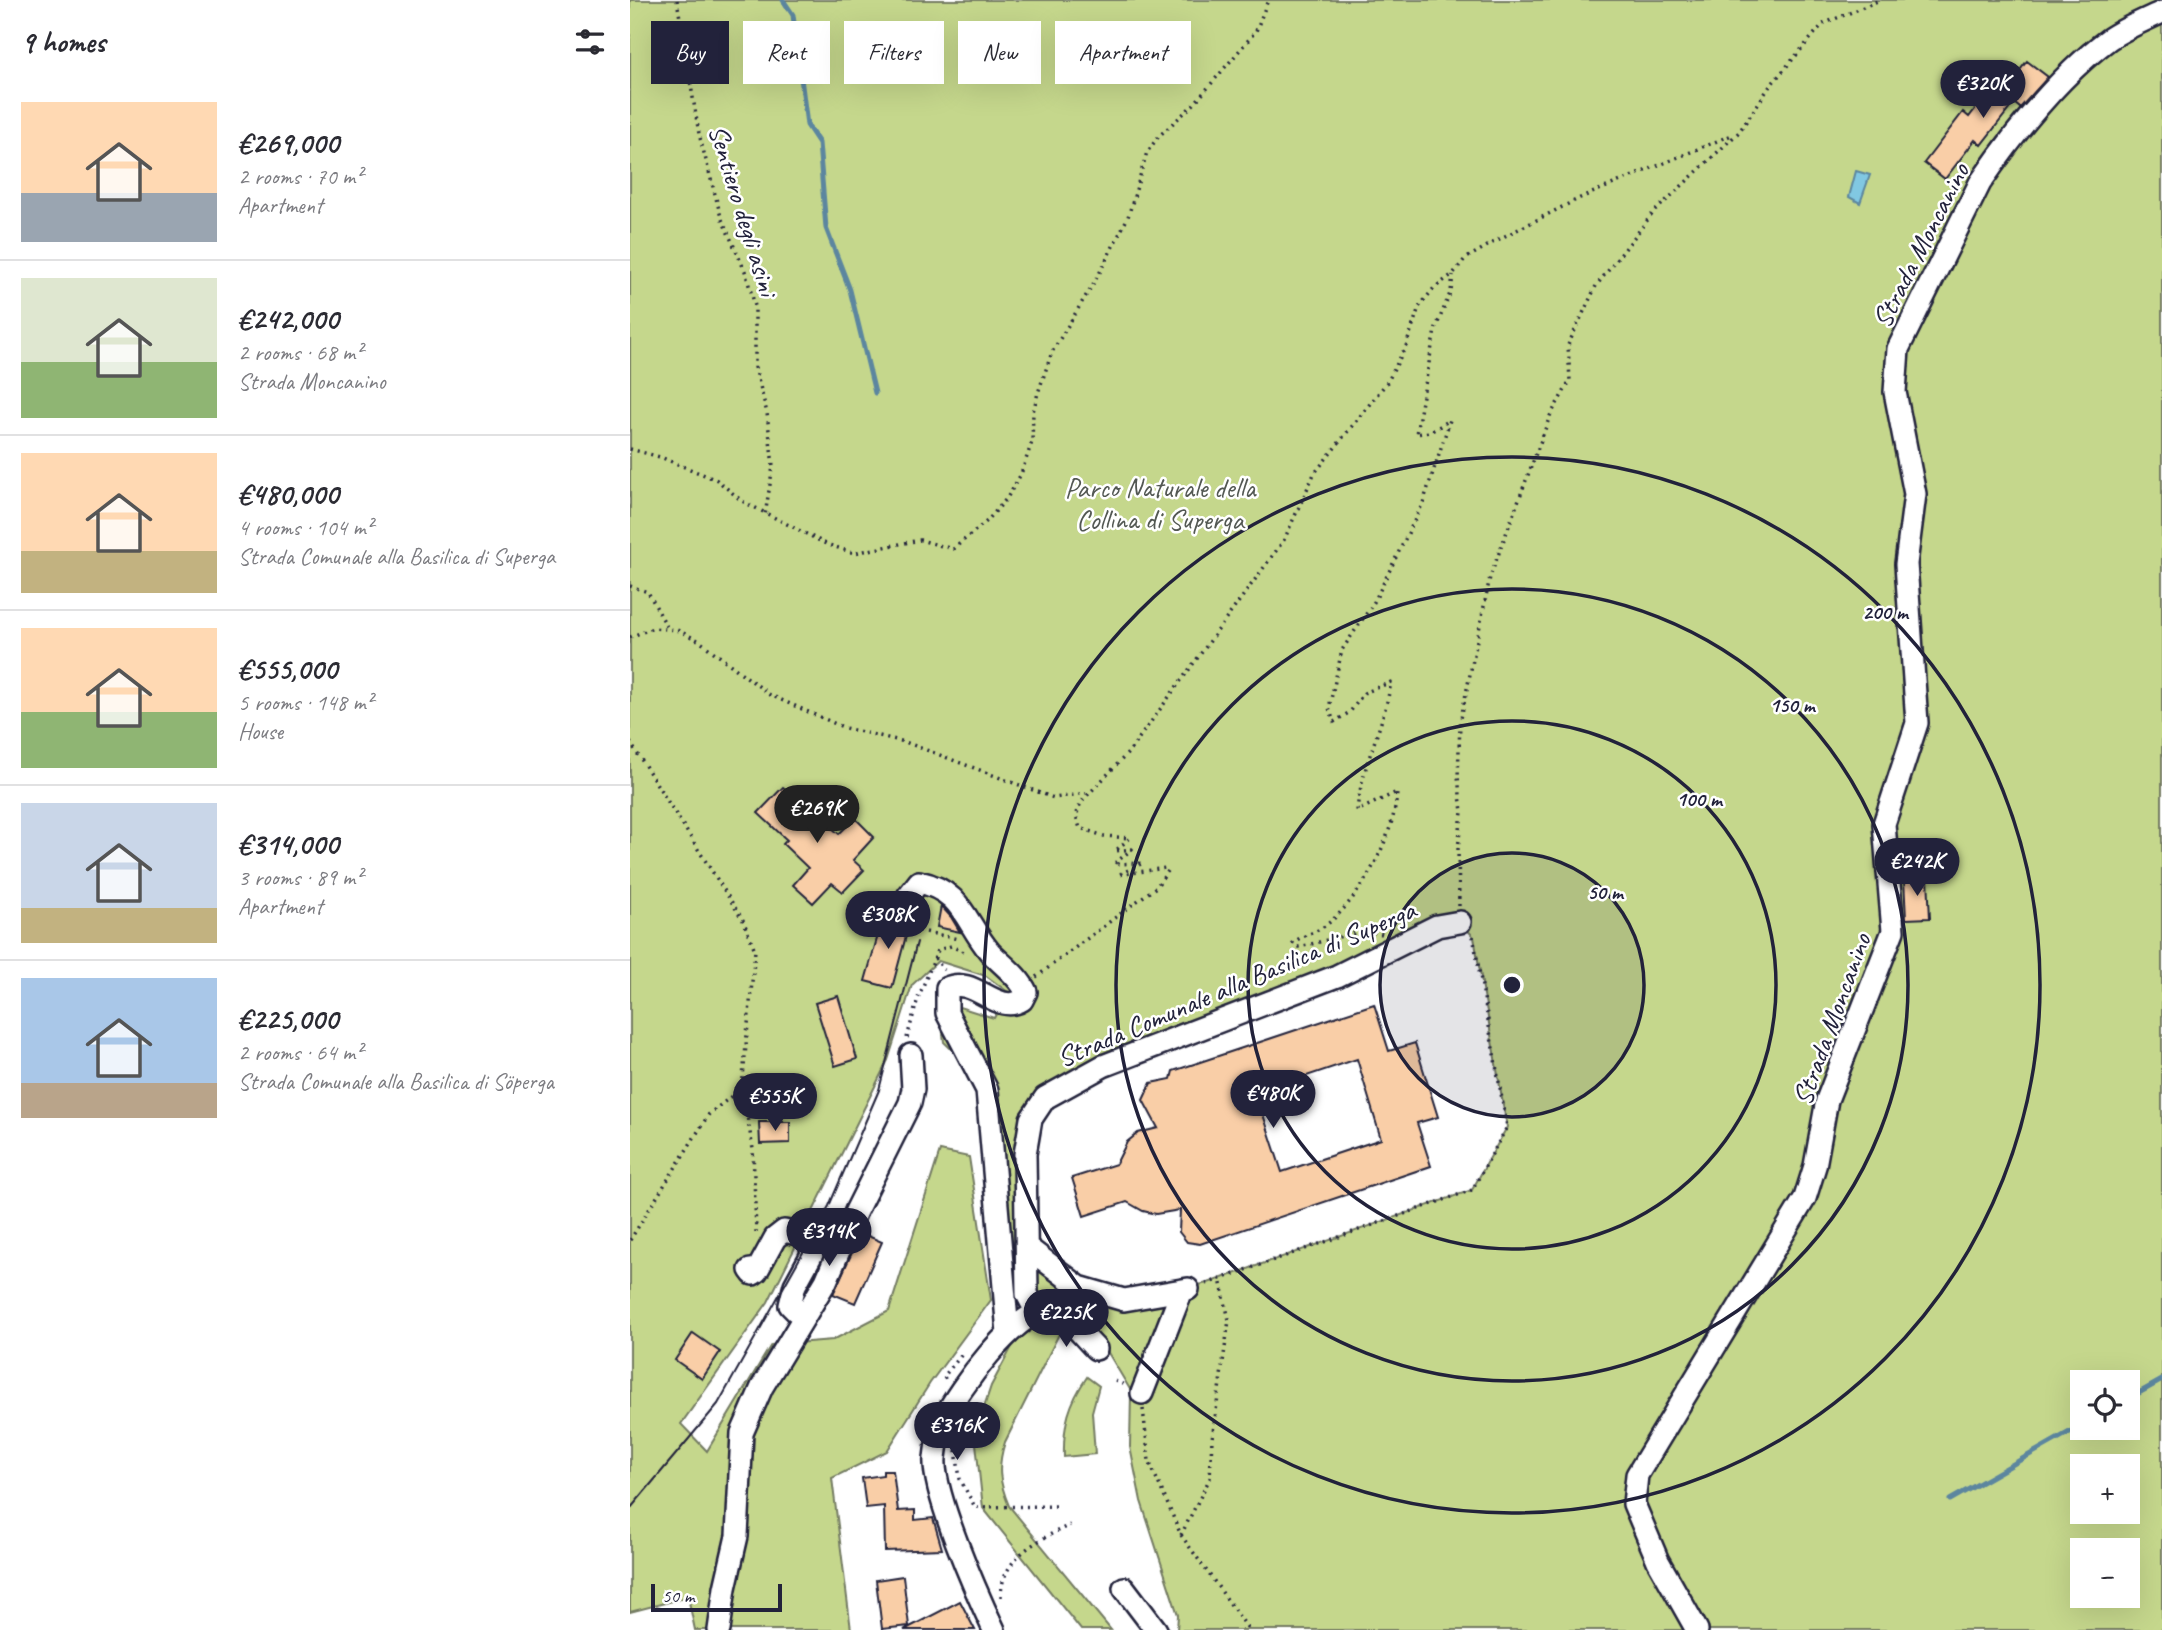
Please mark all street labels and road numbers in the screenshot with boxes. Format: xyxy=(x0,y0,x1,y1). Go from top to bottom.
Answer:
street label: Sentiero degli asini xyxy=(701,121,787,303)
street label: Strada Moncanino xyxy=(1864,155,1978,333)
street label: Strada Comunale alla Basilica di Superga xyxy=(1052,891,1422,1075)
street label: Strada Moncanino xyxy=(1784,927,1879,1110)

